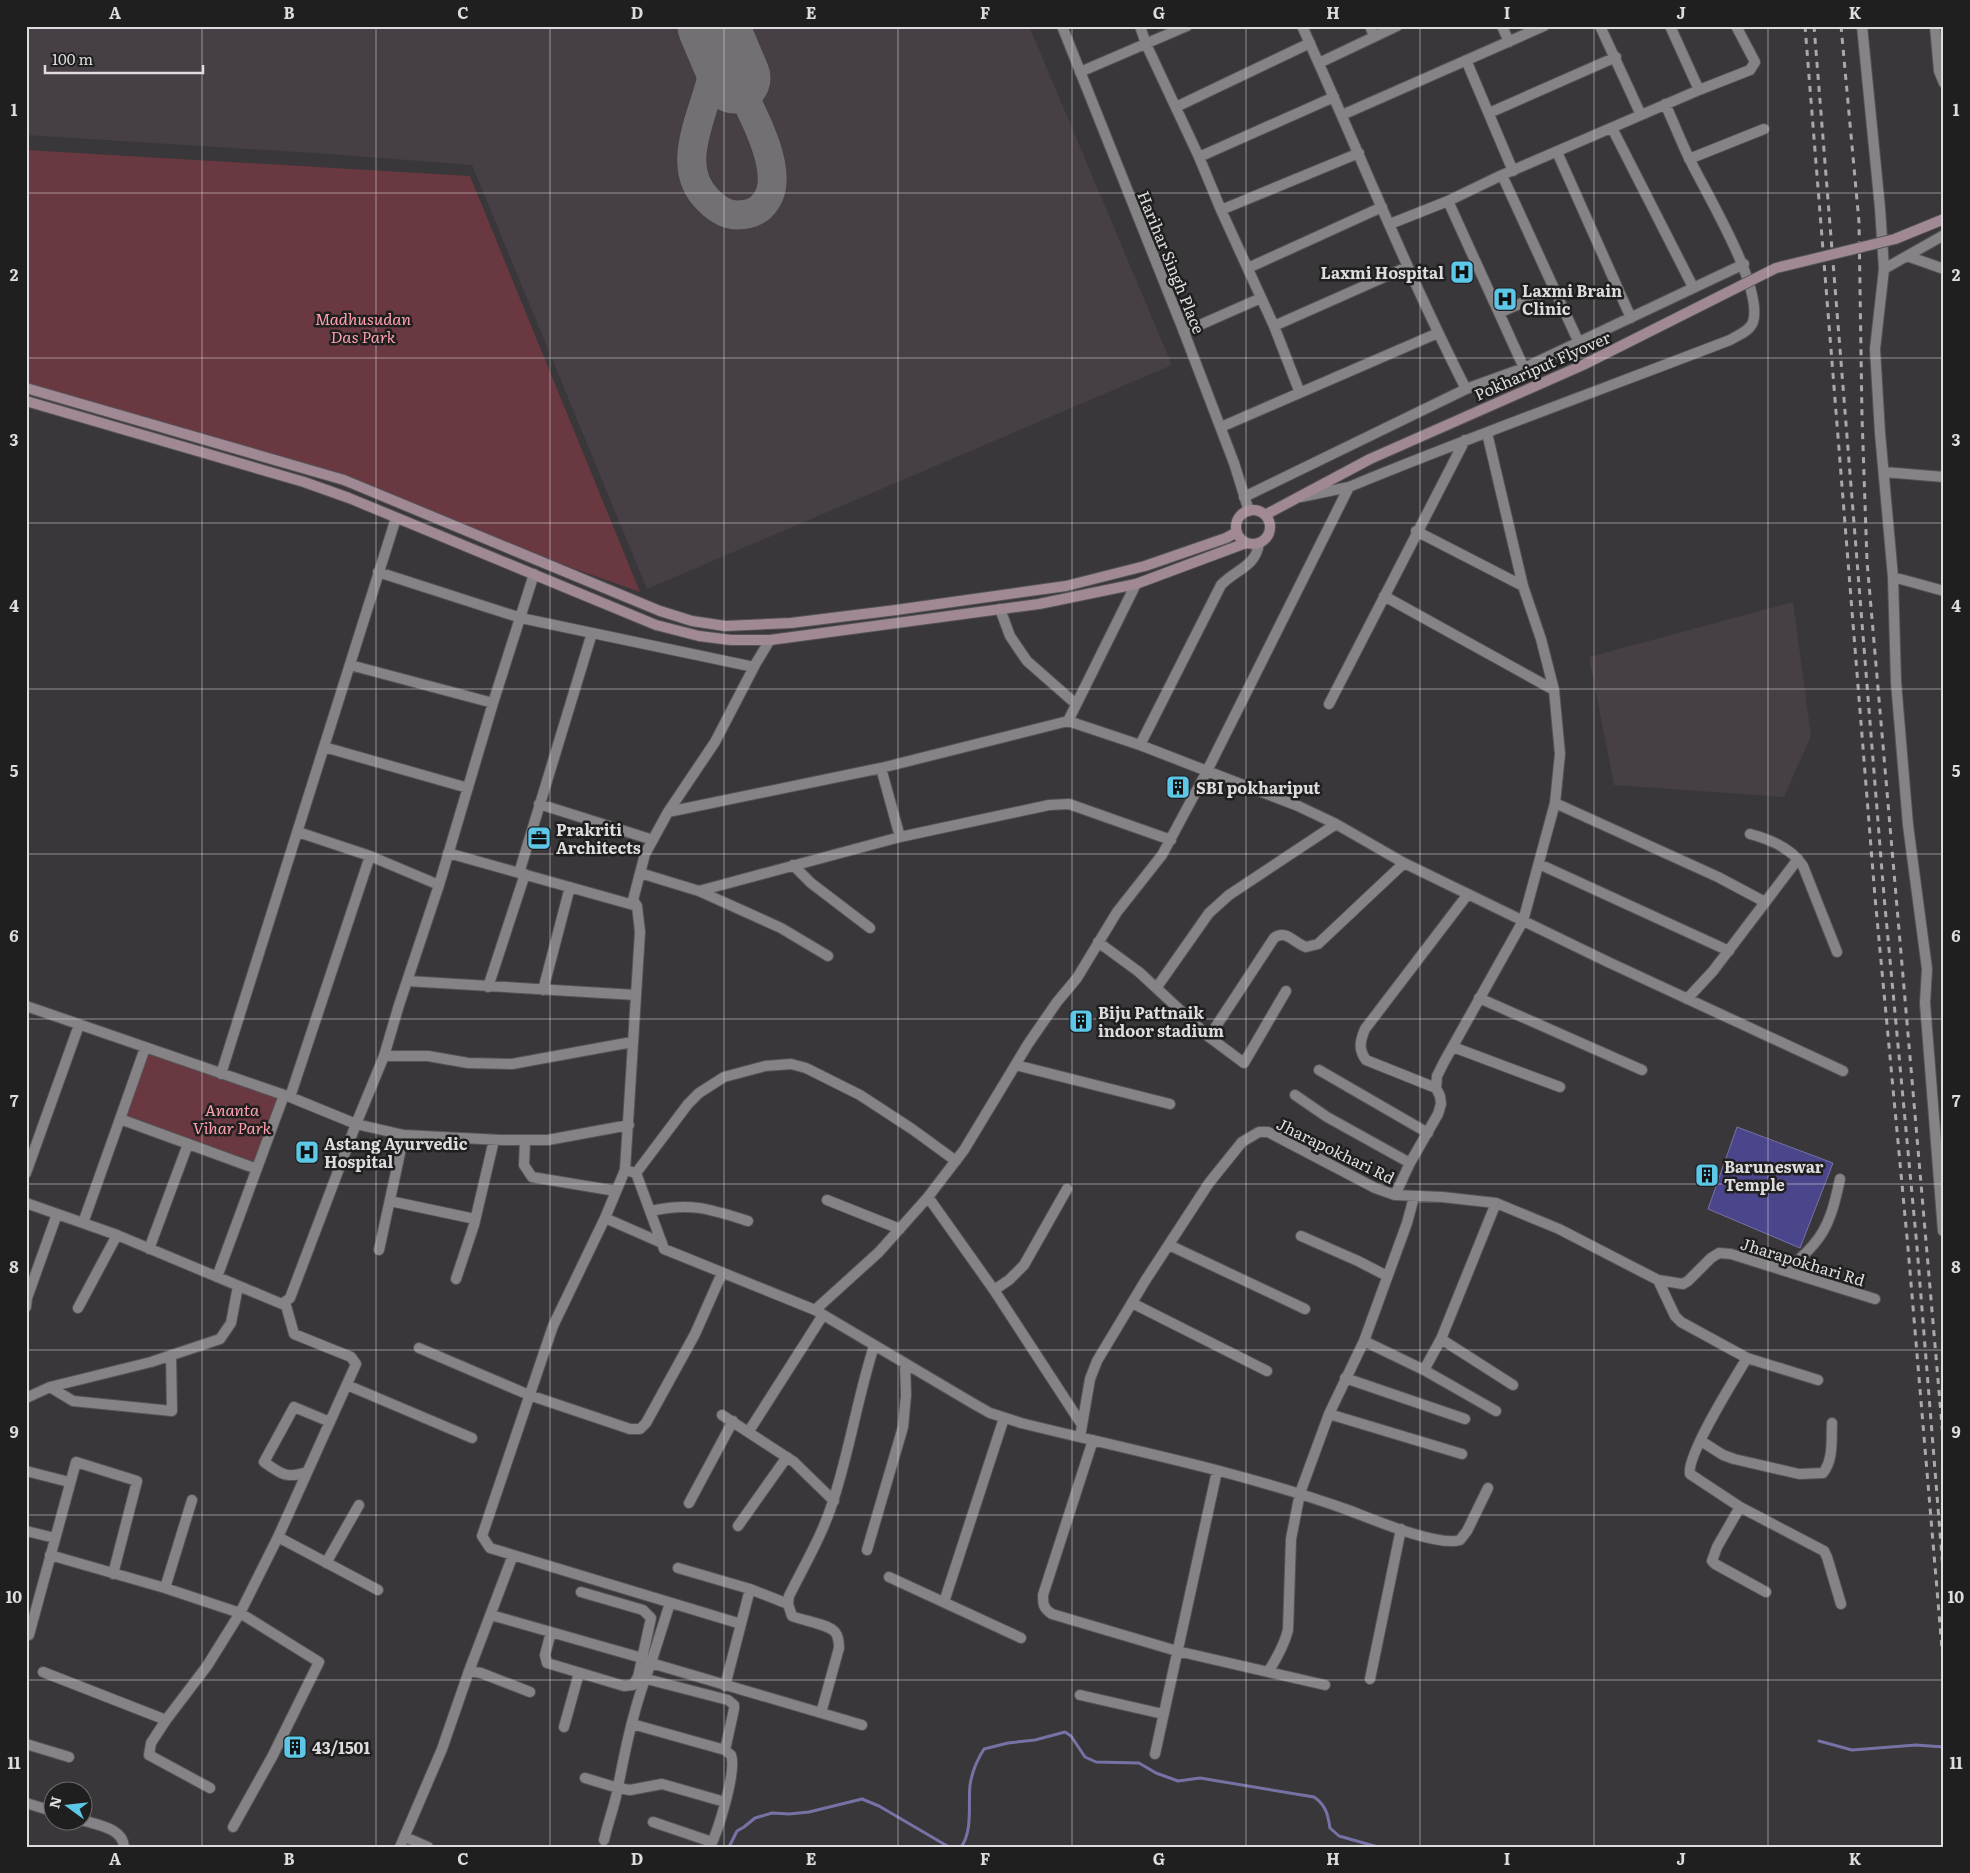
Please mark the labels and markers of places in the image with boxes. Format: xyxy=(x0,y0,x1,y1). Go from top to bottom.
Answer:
hospital icon: Laxmi Hospital xyxy=(1449,259,1475,285)
place label: Laxmi Hospital xyxy=(1321,260,1444,284)
place label: Laxmi Brain Clinic xyxy=(1522,278,1622,320)
hospital icon: Laxmi Brain Clinic xyxy=(1492,286,1518,312)
building icon: SBI pokhariput xyxy=(1165,774,1191,800)
place label: SBI pokhariput xyxy=(1196,775,1320,799)
place label: Prakriti Architects xyxy=(556,817,641,859)
office icon: Prakriti Architects xyxy=(526,825,552,851)
place label: Biju Pattnaik indoor stadium xyxy=(1098,1000,1224,1042)
building icon: Biju Pattnaik indoor stadium xyxy=(1068,1008,1094,1034)
place label: Astang Ayurvedic Hospital xyxy=(324,1131,468,1173)
hospital icon: Astang Ayurvedic Hospital xyxy=(294,1139,320,1165)
place label: Baruneswar Temple xyxy=(1724,1154,1824,1196)
building icon: Baruneswar Temple xyxy=(1694,1162,1720,1188)
building icon: 43/1501 xyxy=(282,1734,308,1760)
place label: 43/1501 xyxy=(312,1735,370,1759)

